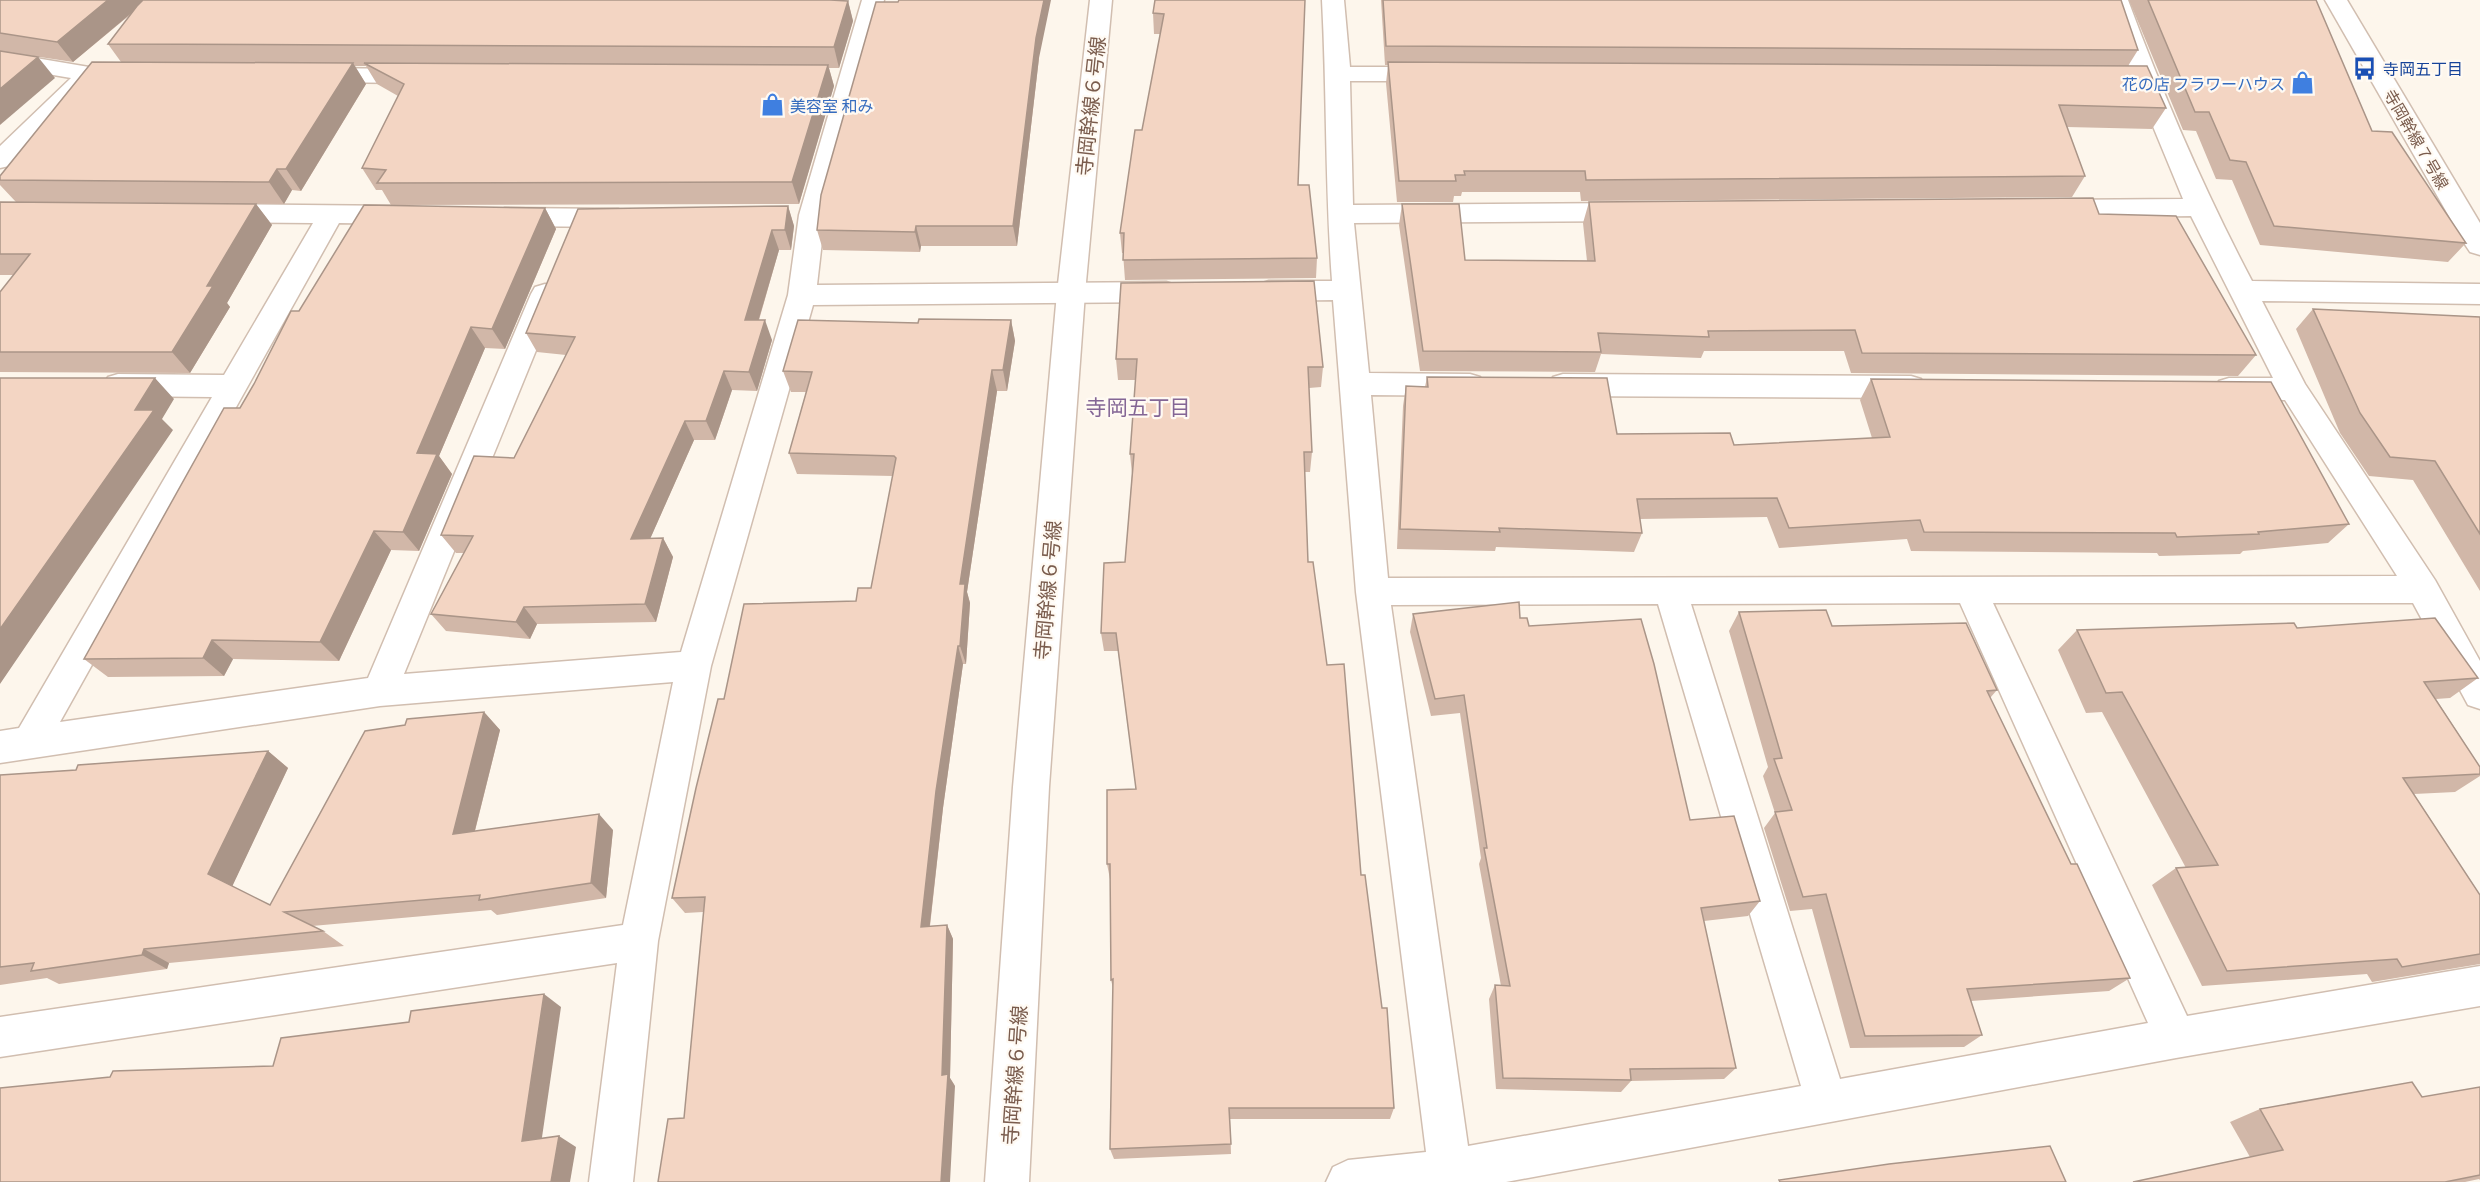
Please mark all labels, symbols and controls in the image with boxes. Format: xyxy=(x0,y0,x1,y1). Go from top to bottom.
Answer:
street label: 寺岡幹線６号線 xyxy=(1071,35,1109,177)
bus stop icon: 寺岡五丁目 xyxy=(2352,55,2378,81)
place label: 寺岡五丁目 xyxy=(2383,59,2463,78)
shop icon: 花の店 フラワーハウス xyxy=(2290,70,2316,96)
place label: 花の店 フラワーハウス xyxy=(2122,74,2285,93)
street label: 寺岡幹線７号線 xyxy=(2381,86,2453,192)
shop icon: 美容室 和み xyxy=(759,92,785,118)
place label: 美容室 和み xyxy=(790,96,874,115)
district label: 寺岡五丁目 xyxy=(1086,394,1191,419)
street label: 寺岡幹線６号線 xyxy=(1029,519,1065,661)
street label: 寺岡幹線６号線 xyxy=(997,1004,1031,1146)

